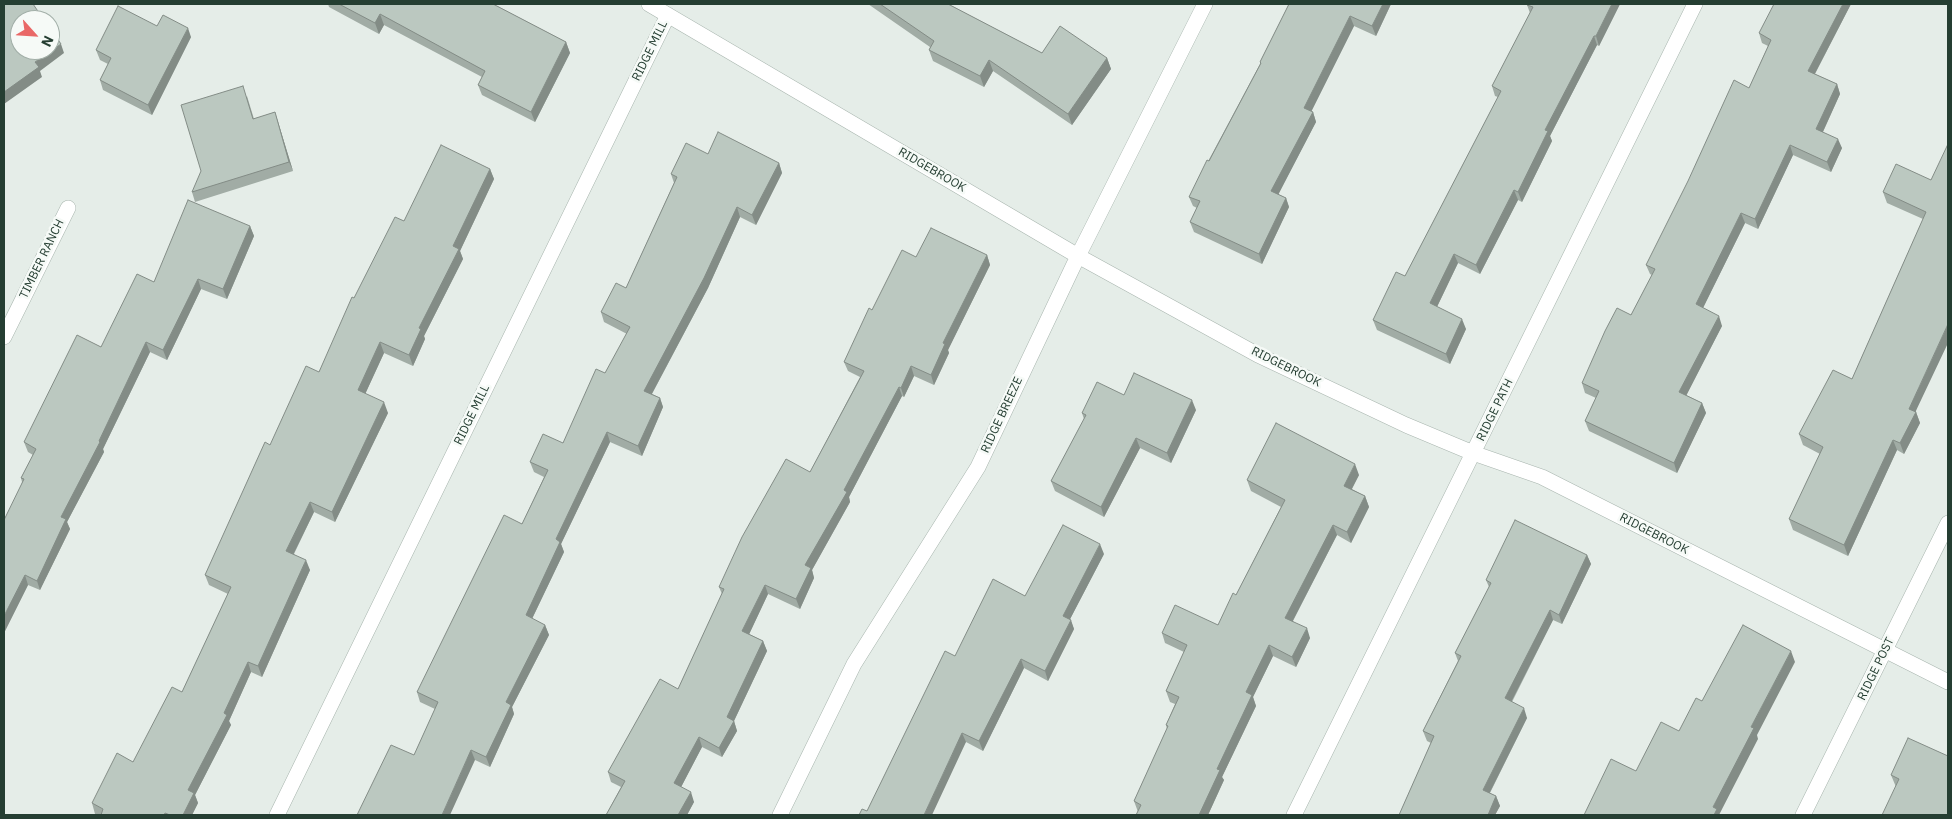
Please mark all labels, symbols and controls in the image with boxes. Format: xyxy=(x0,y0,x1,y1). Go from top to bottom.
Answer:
north arrow xyxy=(10,10,60,60)
street label: RIDGE MILL xyxy=(629,19,671,83)
text: N xyxy=(37,33,58,50)
street label: RIDGEBROOK xyxy=(896,145,968,195)
street label: TIMBER RANCH xyxy=(17,217,67,301)
street label: RIDGEBROOK xyxy=(1249,344,1323,390)
street label: RIDGE BREEZE xyxy=(978,375,1026,455)
street label: RIDGE PATH xyxy=(1474,376,1516,444)
street label: RIDGE MILL xyxy=(451,383,493,447)
street label: RIDGEBROOK xyxy=(1617,510,1691,558)
street label: RIDGE POST xyxy=(1855,635,1897,703)

